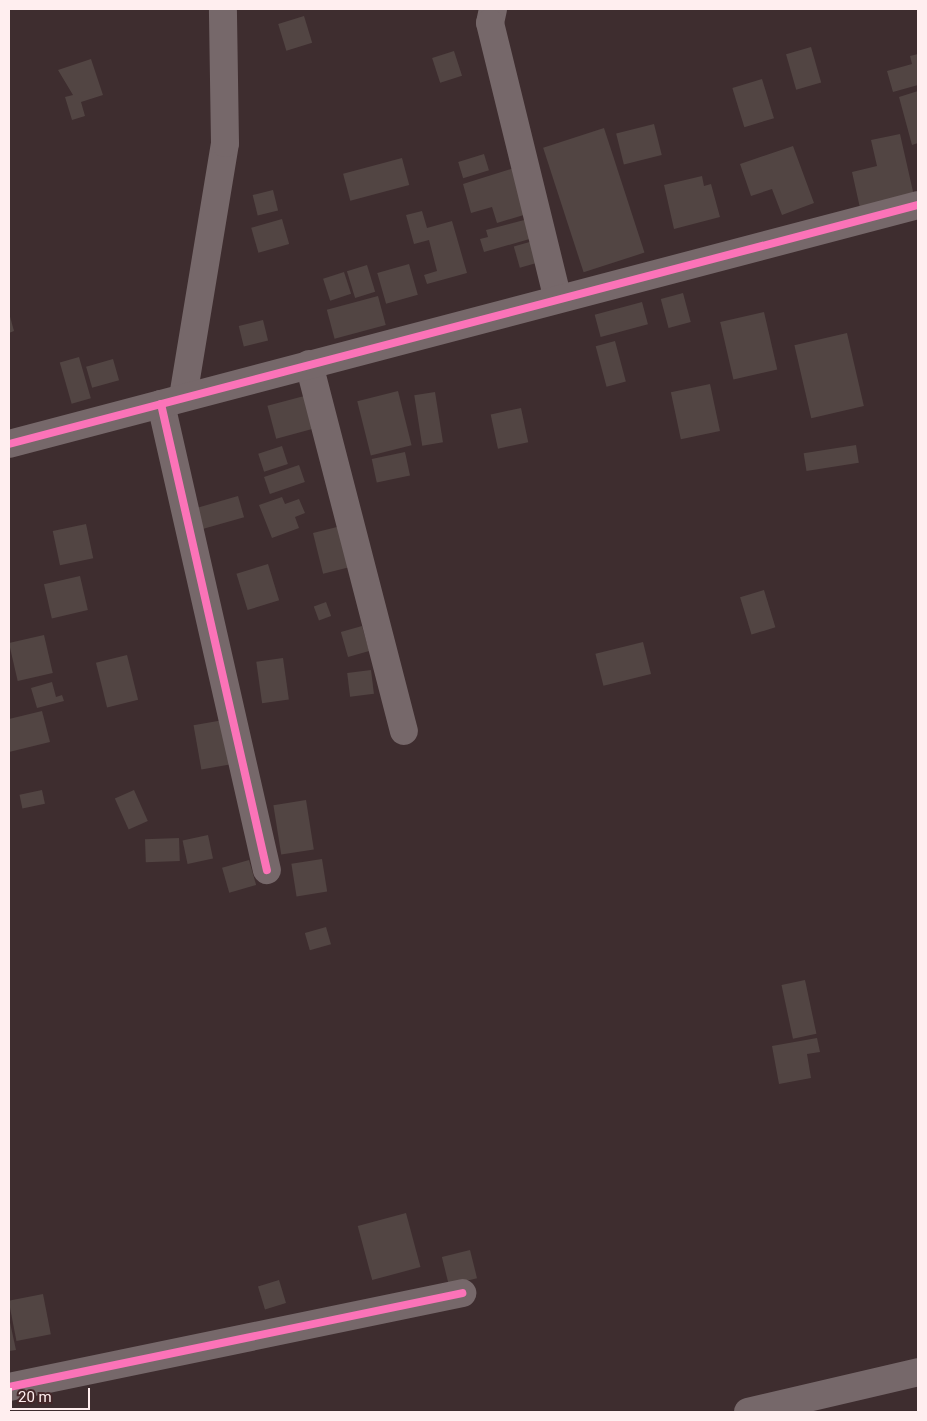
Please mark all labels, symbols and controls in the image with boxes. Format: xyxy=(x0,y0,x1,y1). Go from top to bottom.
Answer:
scale bar xyxy=(12,1378,92,1410)
text: 20 m xyxy=(18,1388,52,1406)

